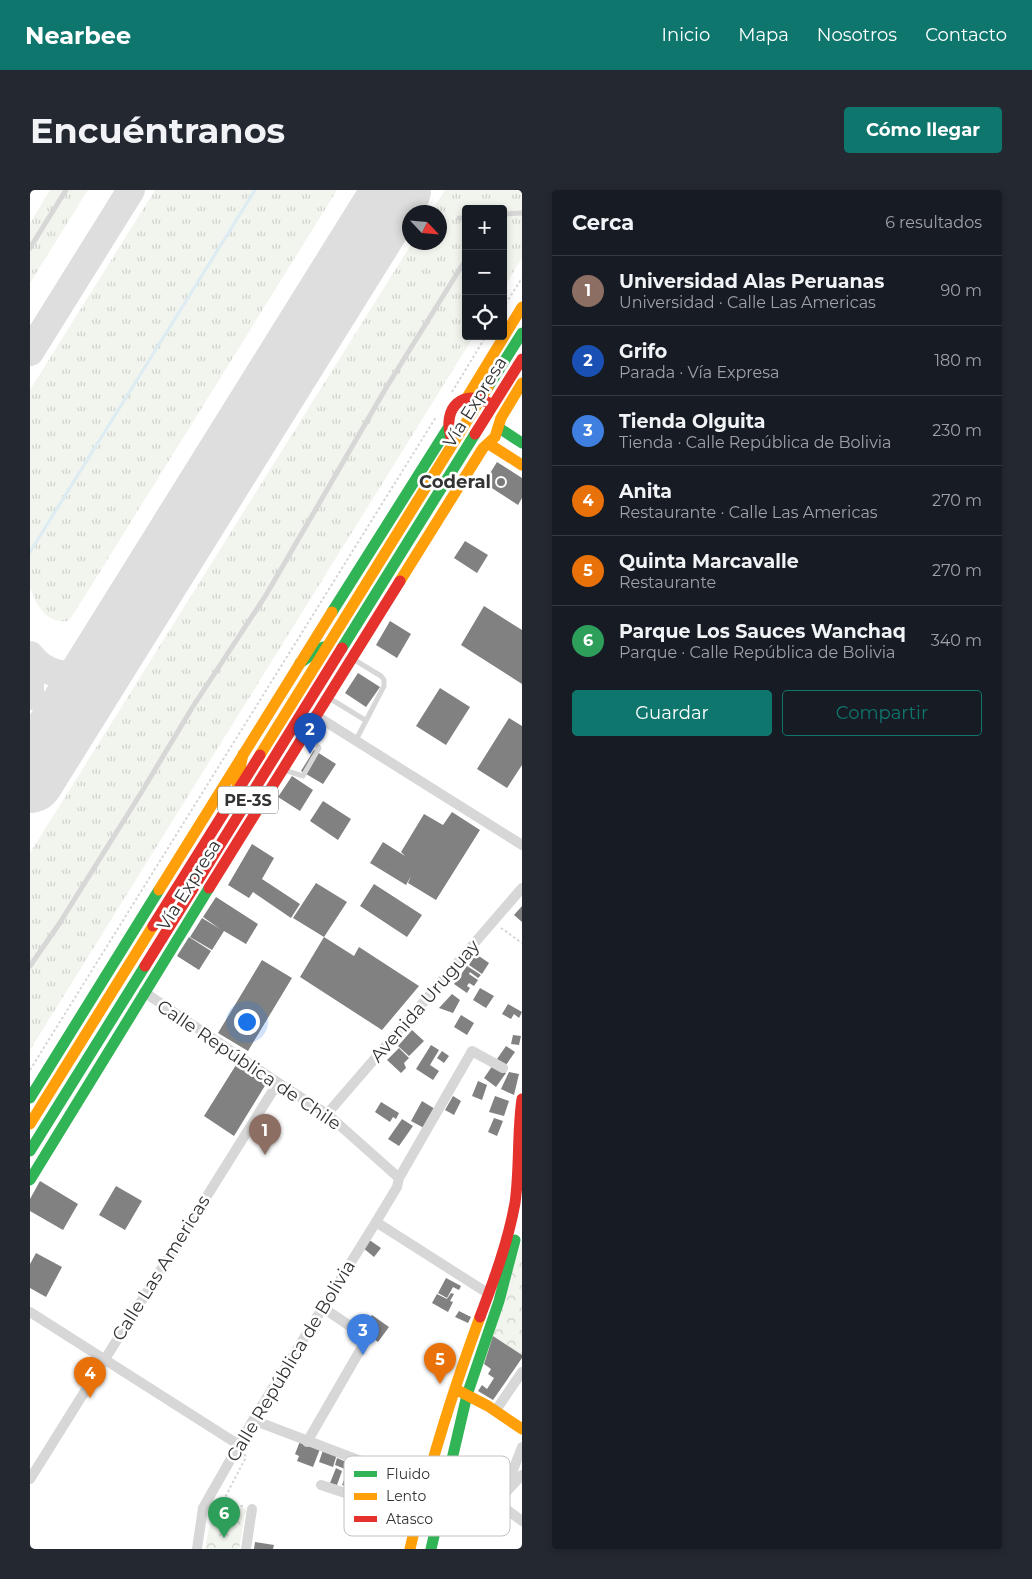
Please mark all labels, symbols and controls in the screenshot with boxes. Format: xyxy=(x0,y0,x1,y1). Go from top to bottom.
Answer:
text: Nearbee xyxy=(25,21,131,50)
text: Inicio xyxy=(662,24,710,46)
text: Mapa xyxy=(738,24,789,46)
text: Nosotros xyxy=(817,24,897,46)
text: Contacto xyxy=(925,24,1007,46)
button: Cómo llegar xyxy=(844,107,1002,153)
text: Encuéntranos xyxy=(30,109,285,152)
north arrow xyxy=(402,205,447,250)
map controls xyxy=(462,205,507,340)
button: + xyxy=(462,205,507,250)
text: Cerca xyxy=(572,210,634,235)
text: 6 resultados xyxy=(885,213,982,232)
button: − xyxy=(462,250,507,295)
text: Universidad Alas Peruanas xyxy=(619,270,884,293)
text: 1 xyxy=(585,281,591,300)
text: 90 m xyxy=(940,281,982,300)
text: Universidad · Calle Las Americas xyxy=(619,293,876,312)
button: locate xyxy=(462,295,507,340)
text: Grifo xyxy=(619,340,667,363)
text: 2 xyxy=(583,351,593,370)
text: 180 m xyxy=(934,351,982,370)
street label: Vía Expresa xyxy=(438,352,512,452)
text: Parada · Vía Expresa xyxy=(619,363,779,382)
text: Tienda Olguita xyxy=(619,410,765,433)
text: 3 xyxy=(583,421,593,440)
text: 230 m xyxy=(932,421,982,440)
text: Tienda · Calle República de Bolivia xyxy=(619,433,892,452)
place label: Coderal xyxy=(419,471,491,493)
marker: Coderal xyxy=(495,476,507,488)
text: Anita xyxy=(619,480,672,503)
text: 4 xyxy=(582,491,594,510)
text: 270 m xyxy=(932,491,982,510)
text: Restaurante · Calle Las Americas xyxy=(619,503,878,522)
text: Quinta Marcavalle xyxy=(619,550,799,573)
text: 5 xyxy=(583,561,593,580)
text: 270 m xyxy=(932,561,982,580)
text: Restaurante xyxy=(619,573,716,592)
text: Parque Los Sauces Wanchaq xyxy=(619,620,906,643)
text: 6 xyxy=(583,631,593,650)
text: 340 m xyxy=(931,631,982,650)
text: Parque · Calle República de Bolivia xyxy=(619,643,895,662)
button: Guardar xyxy=(572,690,772,736)
button: Compartir xyxy=(782,690,982,736)
pin: 2 xyxy=(294,713,326,754)
road number: PE-3S xyxy=(218,786,278,814)
street label: Vía Expresa xyxy=(152,835,226,935)
street label: Avenida Uruguay xyxy=(366,935,484,1067)
street label: Calle República de Chile xyxy=(153,995,345,1135)
your location xyxy=(234,1009,260,1035)
pin: 1 xyxy=(249,1114,281,1155)
street label: Calle Las Americas xyxy=(107,1191,215,1345)
street label: Calle República de Bolivia xyxy=(222,1256,360,1466)
pin: 3 xyxy=(347,1314,379,1355)
pin: 5 xyxy=(424,1343,456,1384)
pin: 4 xyxy=(74,1357,106,1398)
legend xyxy=(344,1456,510,1536)
text: Fluido xyxy=(386,1465,430,1483)
text: Lento xyxy=(386,1487,426,1505)
pin: 6 xyxy=(208,1497,240,1538)
text: Atasco xyxy=(386,1510,433,1528)

